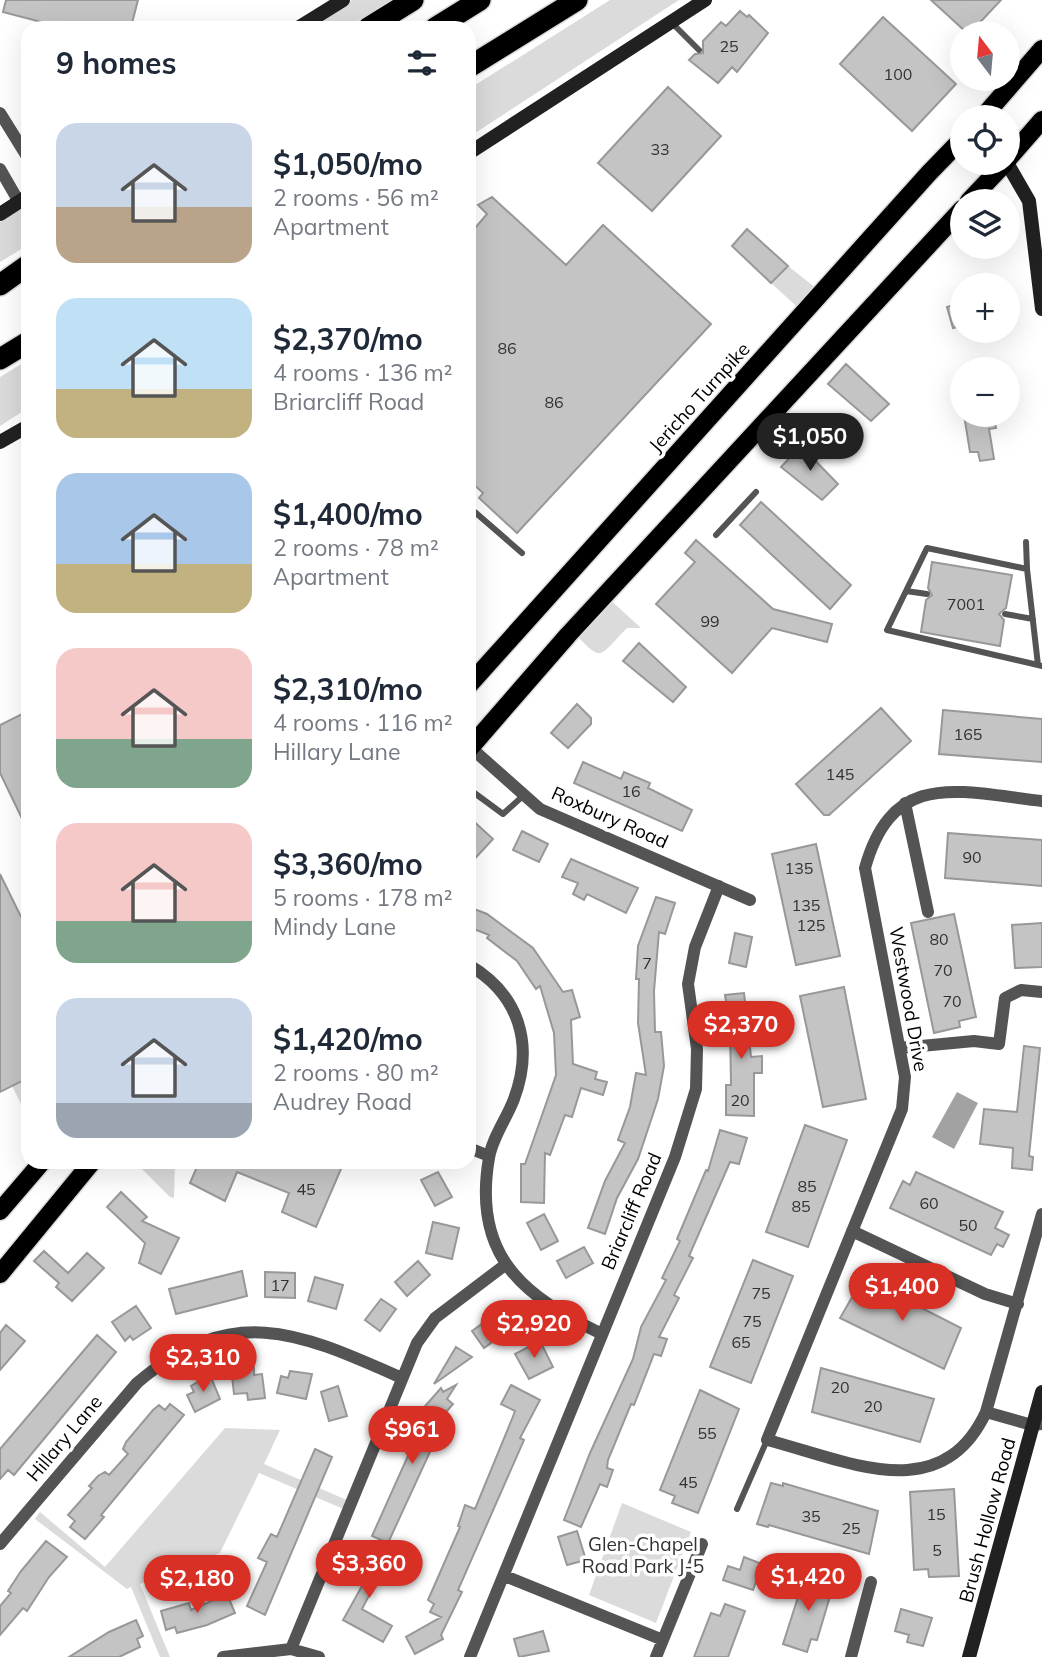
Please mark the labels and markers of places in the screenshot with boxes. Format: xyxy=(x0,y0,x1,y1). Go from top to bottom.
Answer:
pin: $1,050 xyxy=(753,414,867,473)
pin: $2,370 xyxy=(684,1002,798,1061)
pin: $1,400 xyxy=(845,1264,959,1323)
pin: $2,920 xyxy=(477,1300,591,1360)
pin: $2,310 xyxy=(146,1334,260,1394)
pin: $961 xyxy=(371,1406,453,1466)
pin: $3,360 xyxy=(312,1540,426,1600)
pin: $1,420 xyxy=(751,1554,865,1613)
pin: $2,180 xyxy=(140,1556,254,1615)

